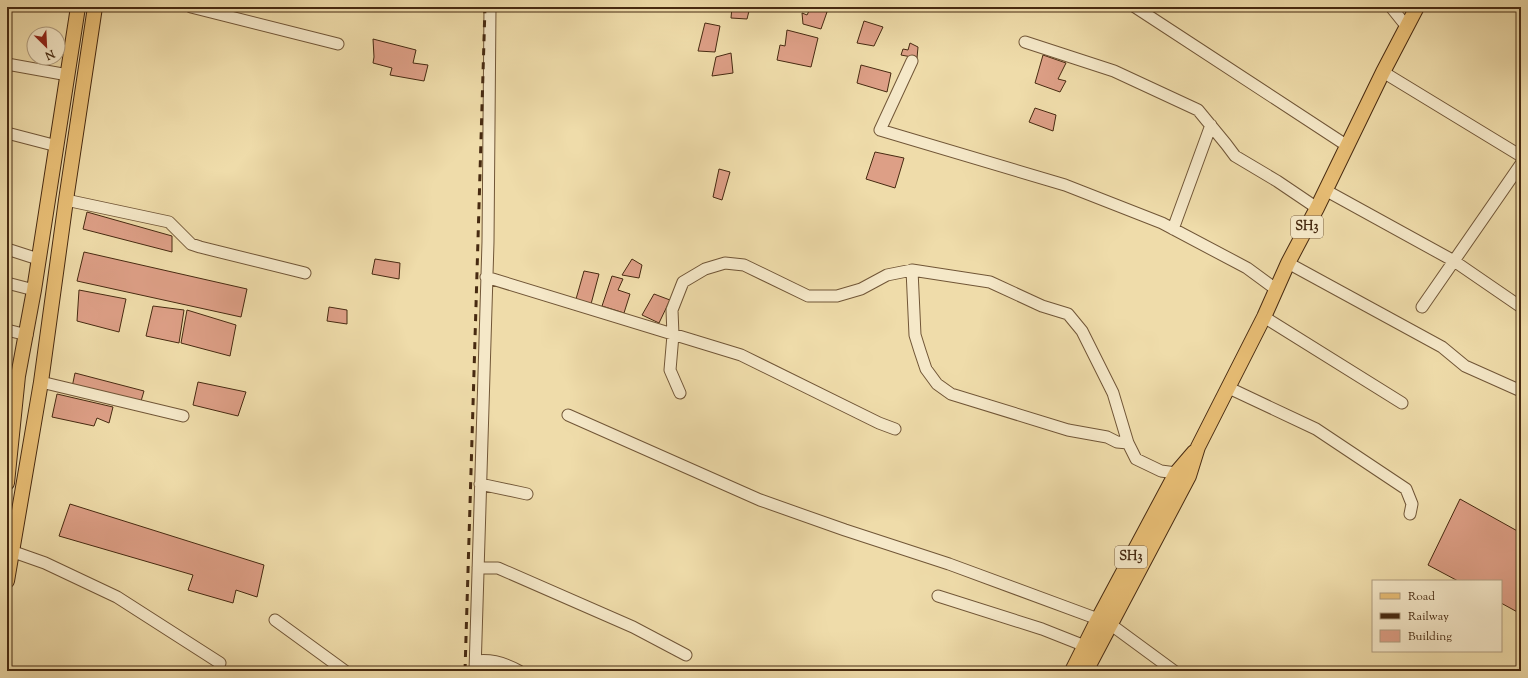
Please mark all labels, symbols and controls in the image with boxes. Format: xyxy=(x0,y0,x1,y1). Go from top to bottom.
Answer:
north arrow xyxy=(26,26,66,66)
text: N xyxy=(42,45,58,63)
road number: SH3 xyxy=(1291,216,1323,238)
road number: SH3 xyxy=(1115,546,1147,568)
legend xyxy=(1372,580,1502,652)
text: Road xyxy=(1408,588,1435,606)
text: Railway xyxy=(1408,608,1449,626)
text: Building xyxy=(1408,628,1452,646)

